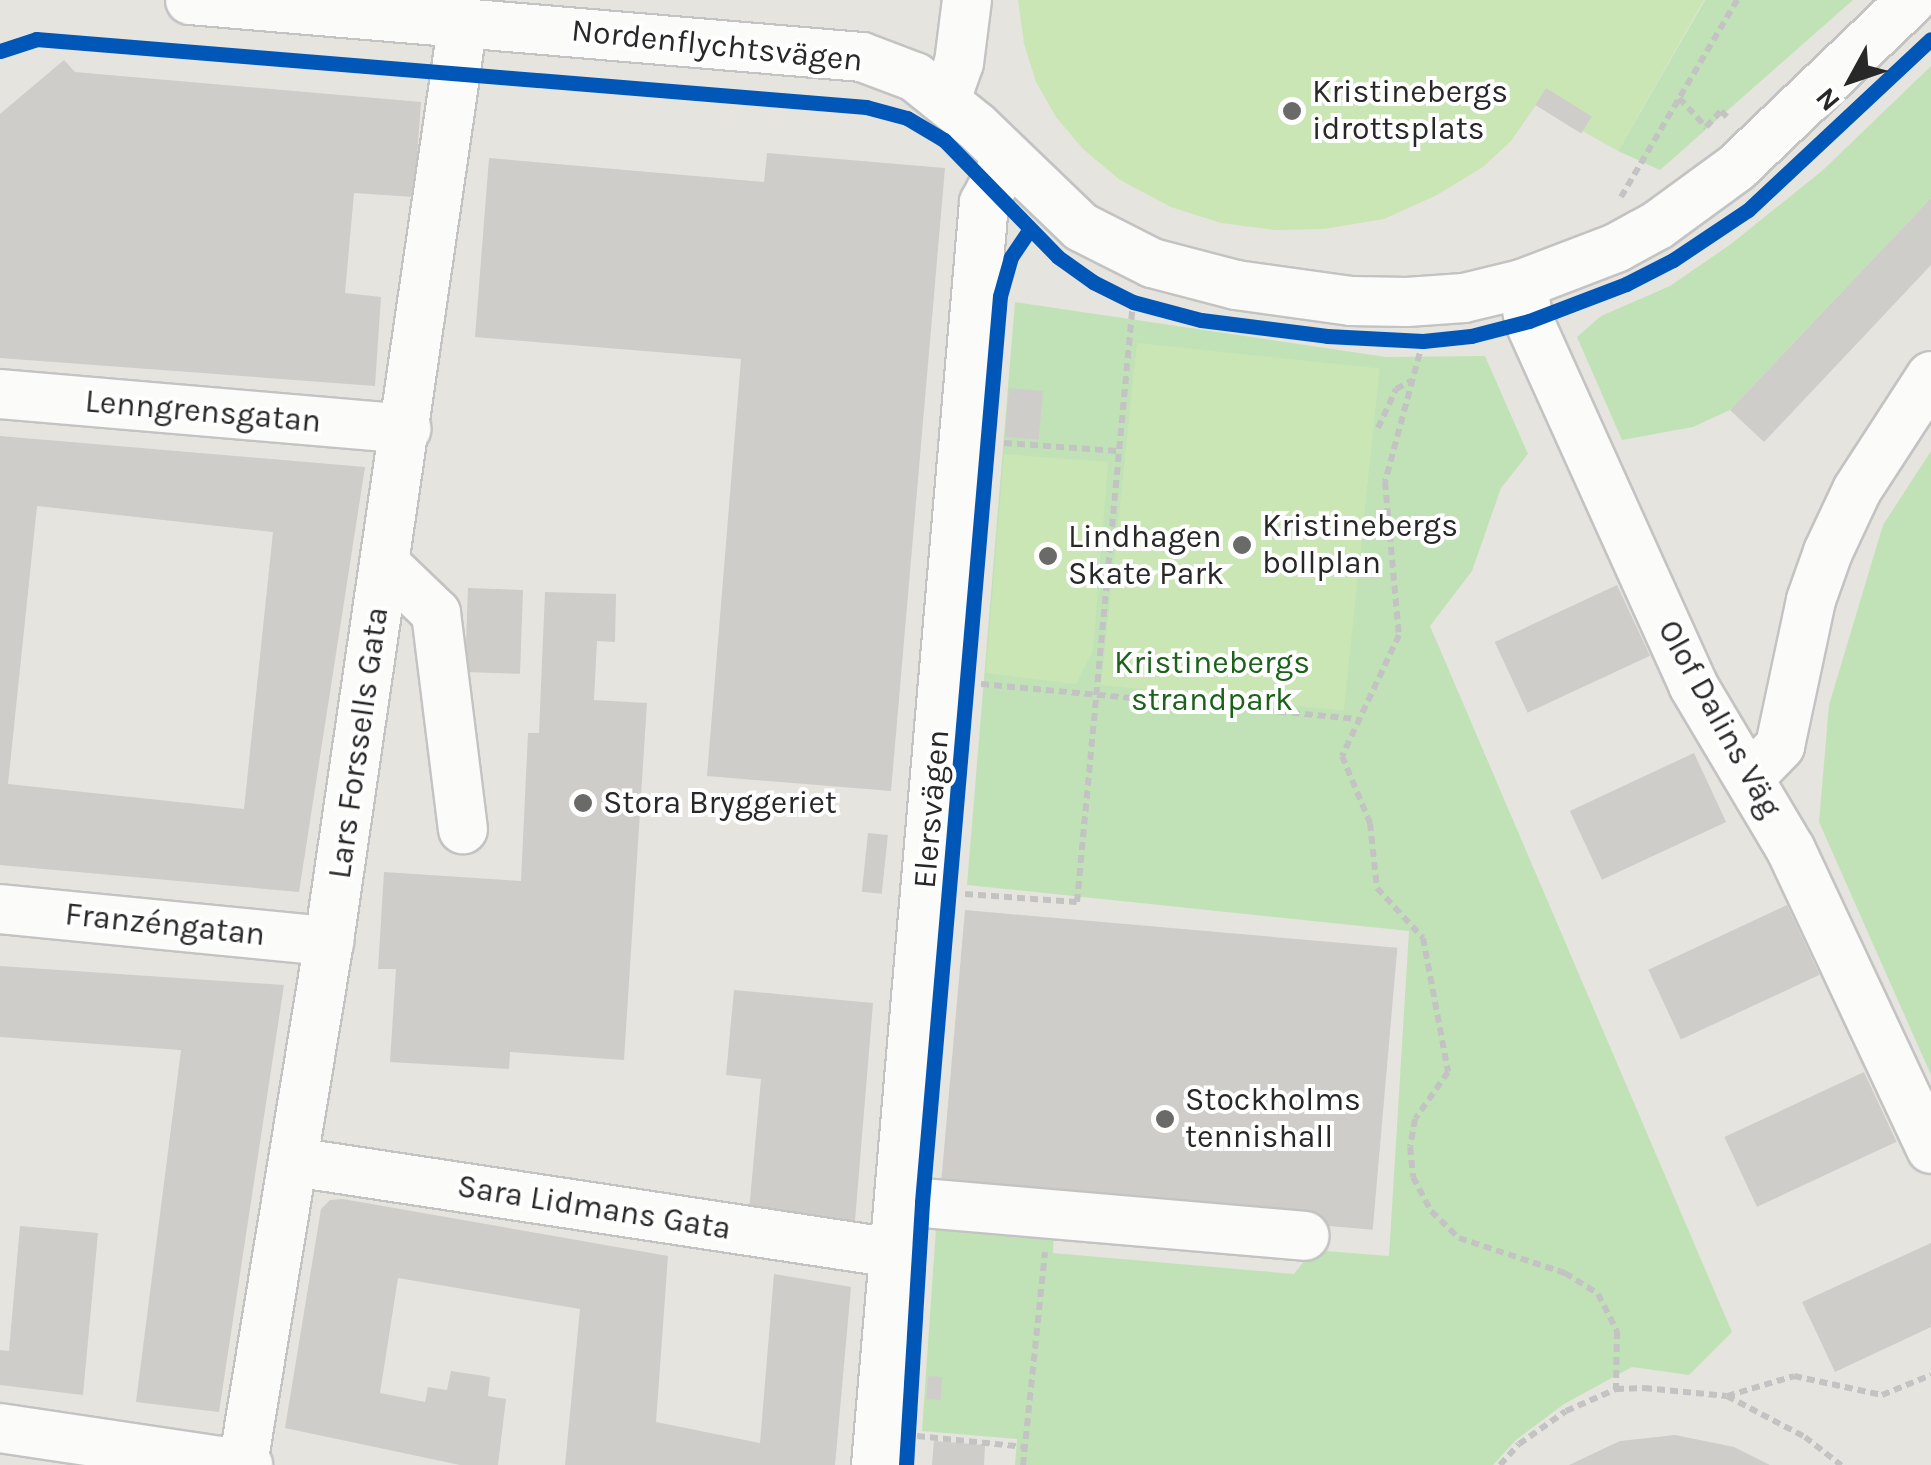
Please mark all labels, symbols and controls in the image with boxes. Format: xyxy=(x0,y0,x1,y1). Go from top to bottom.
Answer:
street label: Nordenflychtsvägen xyxy=(569,12,865,80)
north arrow xyxy=(1801,30,1901,130)
place label: Kristinebergs idrottsplats xyxy=(1312,74,1508,149)
text: N xyxy=(1809,81,1847,118)
marker: Kristinebergs idrottsplats xyxy=(1281,100,1303,122)
street label: Lenngrensgatan xyxy=(83,383,323,441)
place label: Kristinebergs bollplan xyxy=(1262,508,1458,583)
place label: Lindhagen Skate Park xyxy=(1068,519,1224,594)
marker: Kristinebergs bollplan xyxy=(1231,534,1253,556)
marker: Lindhagen Skate Park xyxy=(1037,545,1059,567)
street label: Lars Forssells Gata xyxy=(321,605,397,881)
street label: Olof Dalins Väg xyxy=(1649,614,1789,824)
park label: Kristinebergs strandpark xyxy=(1114,645,1310,720)
street label: Elersvägen xyxy=(906,728,958,890)
place label: Stora Bryggeriet xyxy=(603,784,837,822)
marker: Stora Bryggeriet xyxy=(572,792,594,814)
street label: Franzéngatan xyxy=(63,895,267,955)
place label: Stockholms tennishall xyxy=(1185,1082,1361,1157)
marker: Stockholms tennishall xyxy=(1154,1108,1176,1130)
street label: Sara Lidmans Gata xyxy=(455,1167,733,1249)

